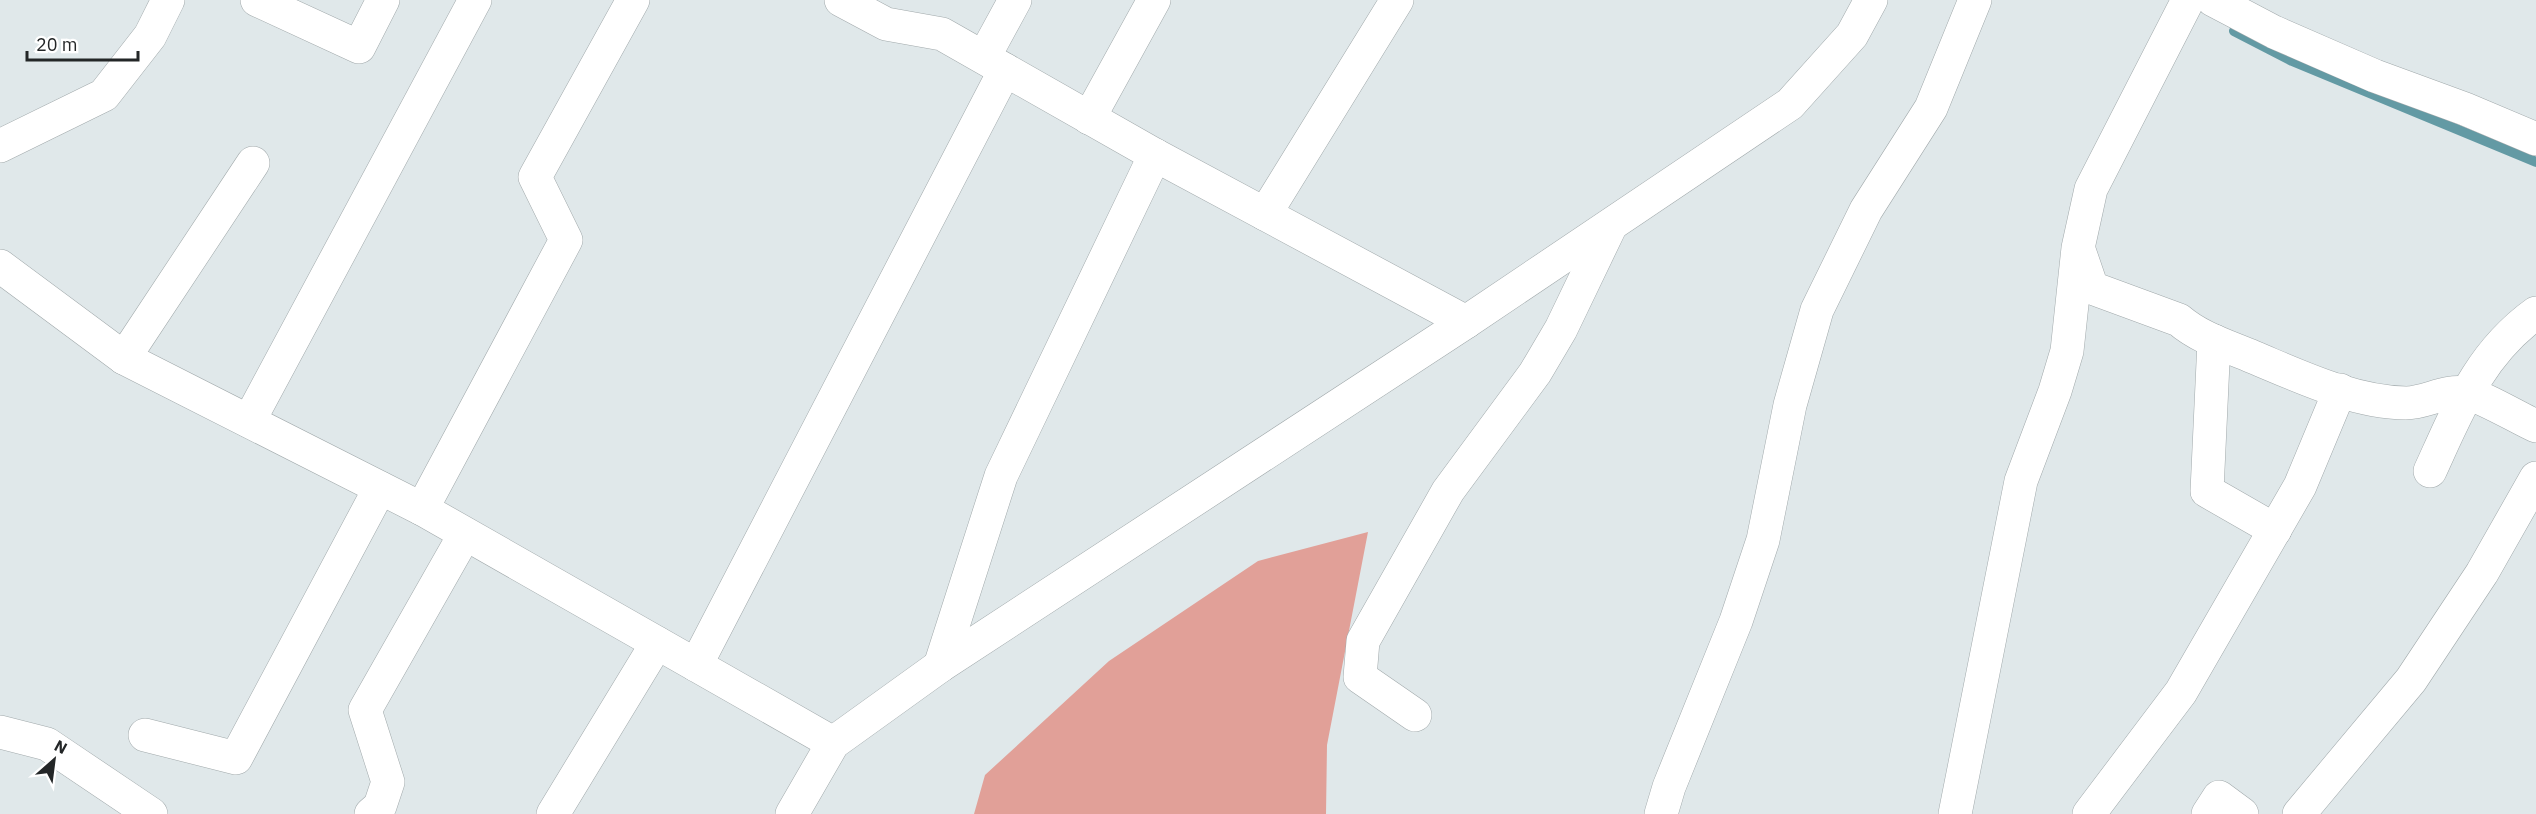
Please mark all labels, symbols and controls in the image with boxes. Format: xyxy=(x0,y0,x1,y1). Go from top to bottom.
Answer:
scale bar xyxy=(27,24,138,62)
text: 20 m xyxy=(36,33,78,56)
north arrow xyxy=(24,730,84,790)
text: N xyxy=(51,735,71,758)

